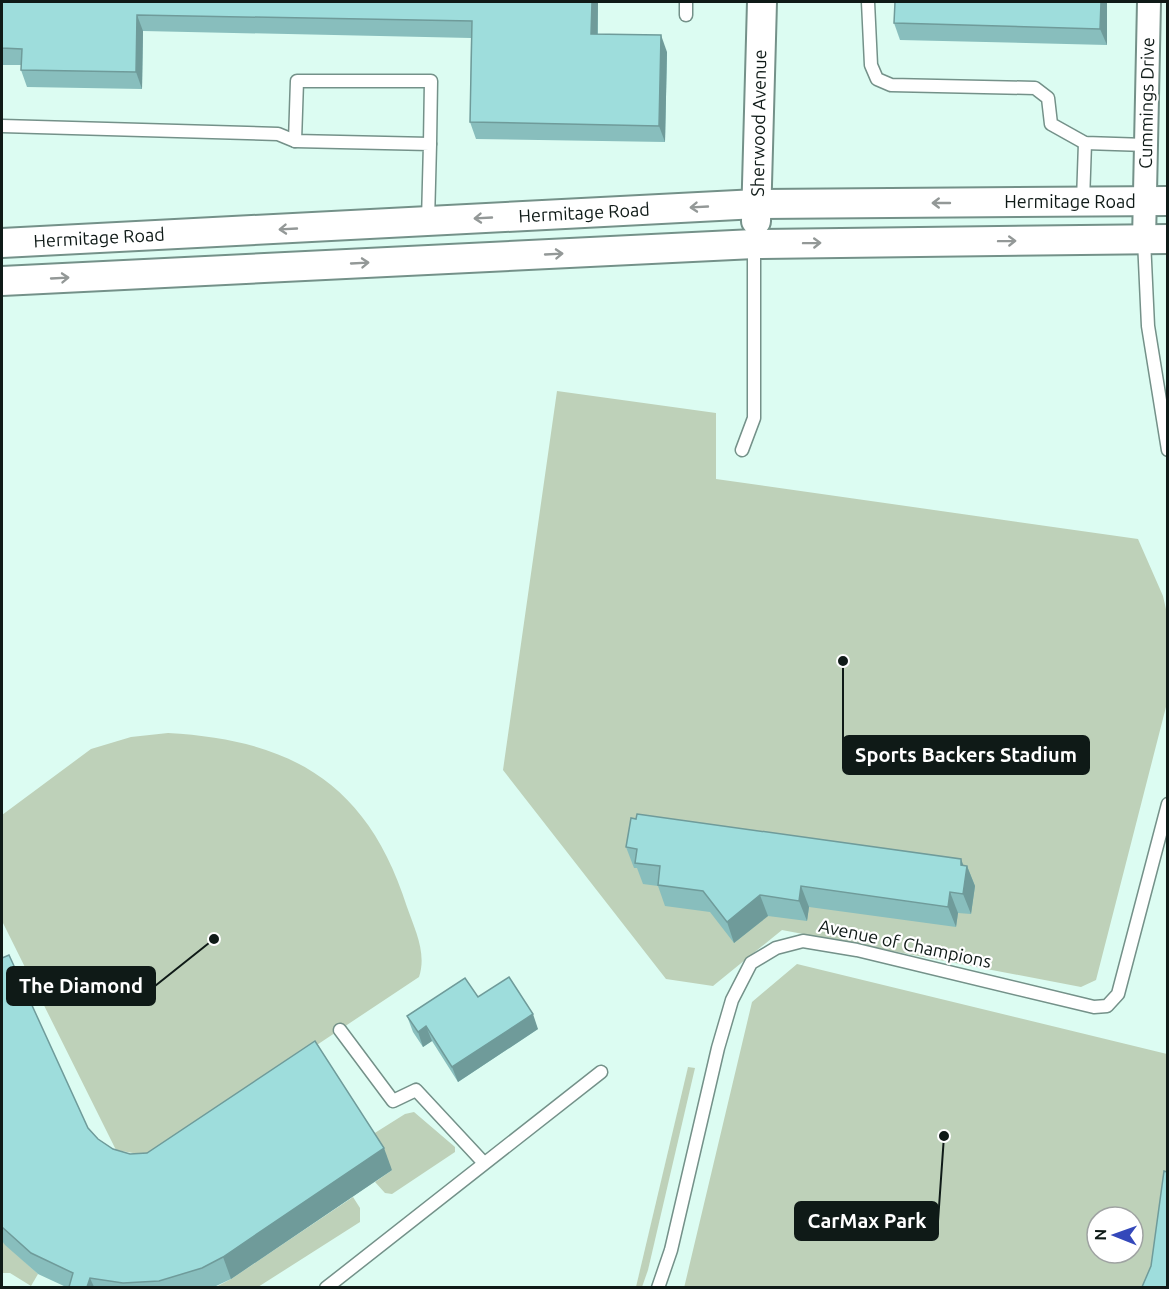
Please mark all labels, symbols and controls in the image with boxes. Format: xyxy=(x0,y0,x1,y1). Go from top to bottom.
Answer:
street label: Cummings Drive xyxy=(1135,37,1157,169)
street label: Sherwood Avenue xyxy=(747,49,769,197)
street label: Hermitage Road xyxy=(1004,191,1136,211)
one-way arrow xyxy=(932,197,952,209)
street label: Hermitage Road xyxy=(518,199,650,225)
one-way arrow xyxy=(689,202,709,213)
one-way arrow xyxy=(473,213,493,224)
one-way arrow xyxy=(279,223,299,234)
street label: Hermitage Road xyxy=(33,224,165,250)
one-way arrow xyxy=(997,235,1017,247)
one-way arrow xyxy=(802,237,822,249)
one-way arrow xyxy=(544,248,564,259)
one-way arrow xyxy=(349,258,369,269)
one-way arrow xyxy=(49,272,69,283)
callout: Sports Backers Stadium xyxy=(843,736,1089,774)
text: Sports Backers Stadium xyxy=(855,743,1077,766)
street label: Avenue of Champions xyxy=(817,915,993,971)
callout: The Diamond xyxy=(7,967,155,1005)
text: The Diamond xyxy=(19,974,143,997)
callout: CarMax Park xyxy=(795,1202,938,1240)
north arrow xyxy=(1085,1205,1145,1265)
text: CarMax Park xyxy=(808,1209,926,1232)
text: N xyxy=(1091,1229,1109,1241)

